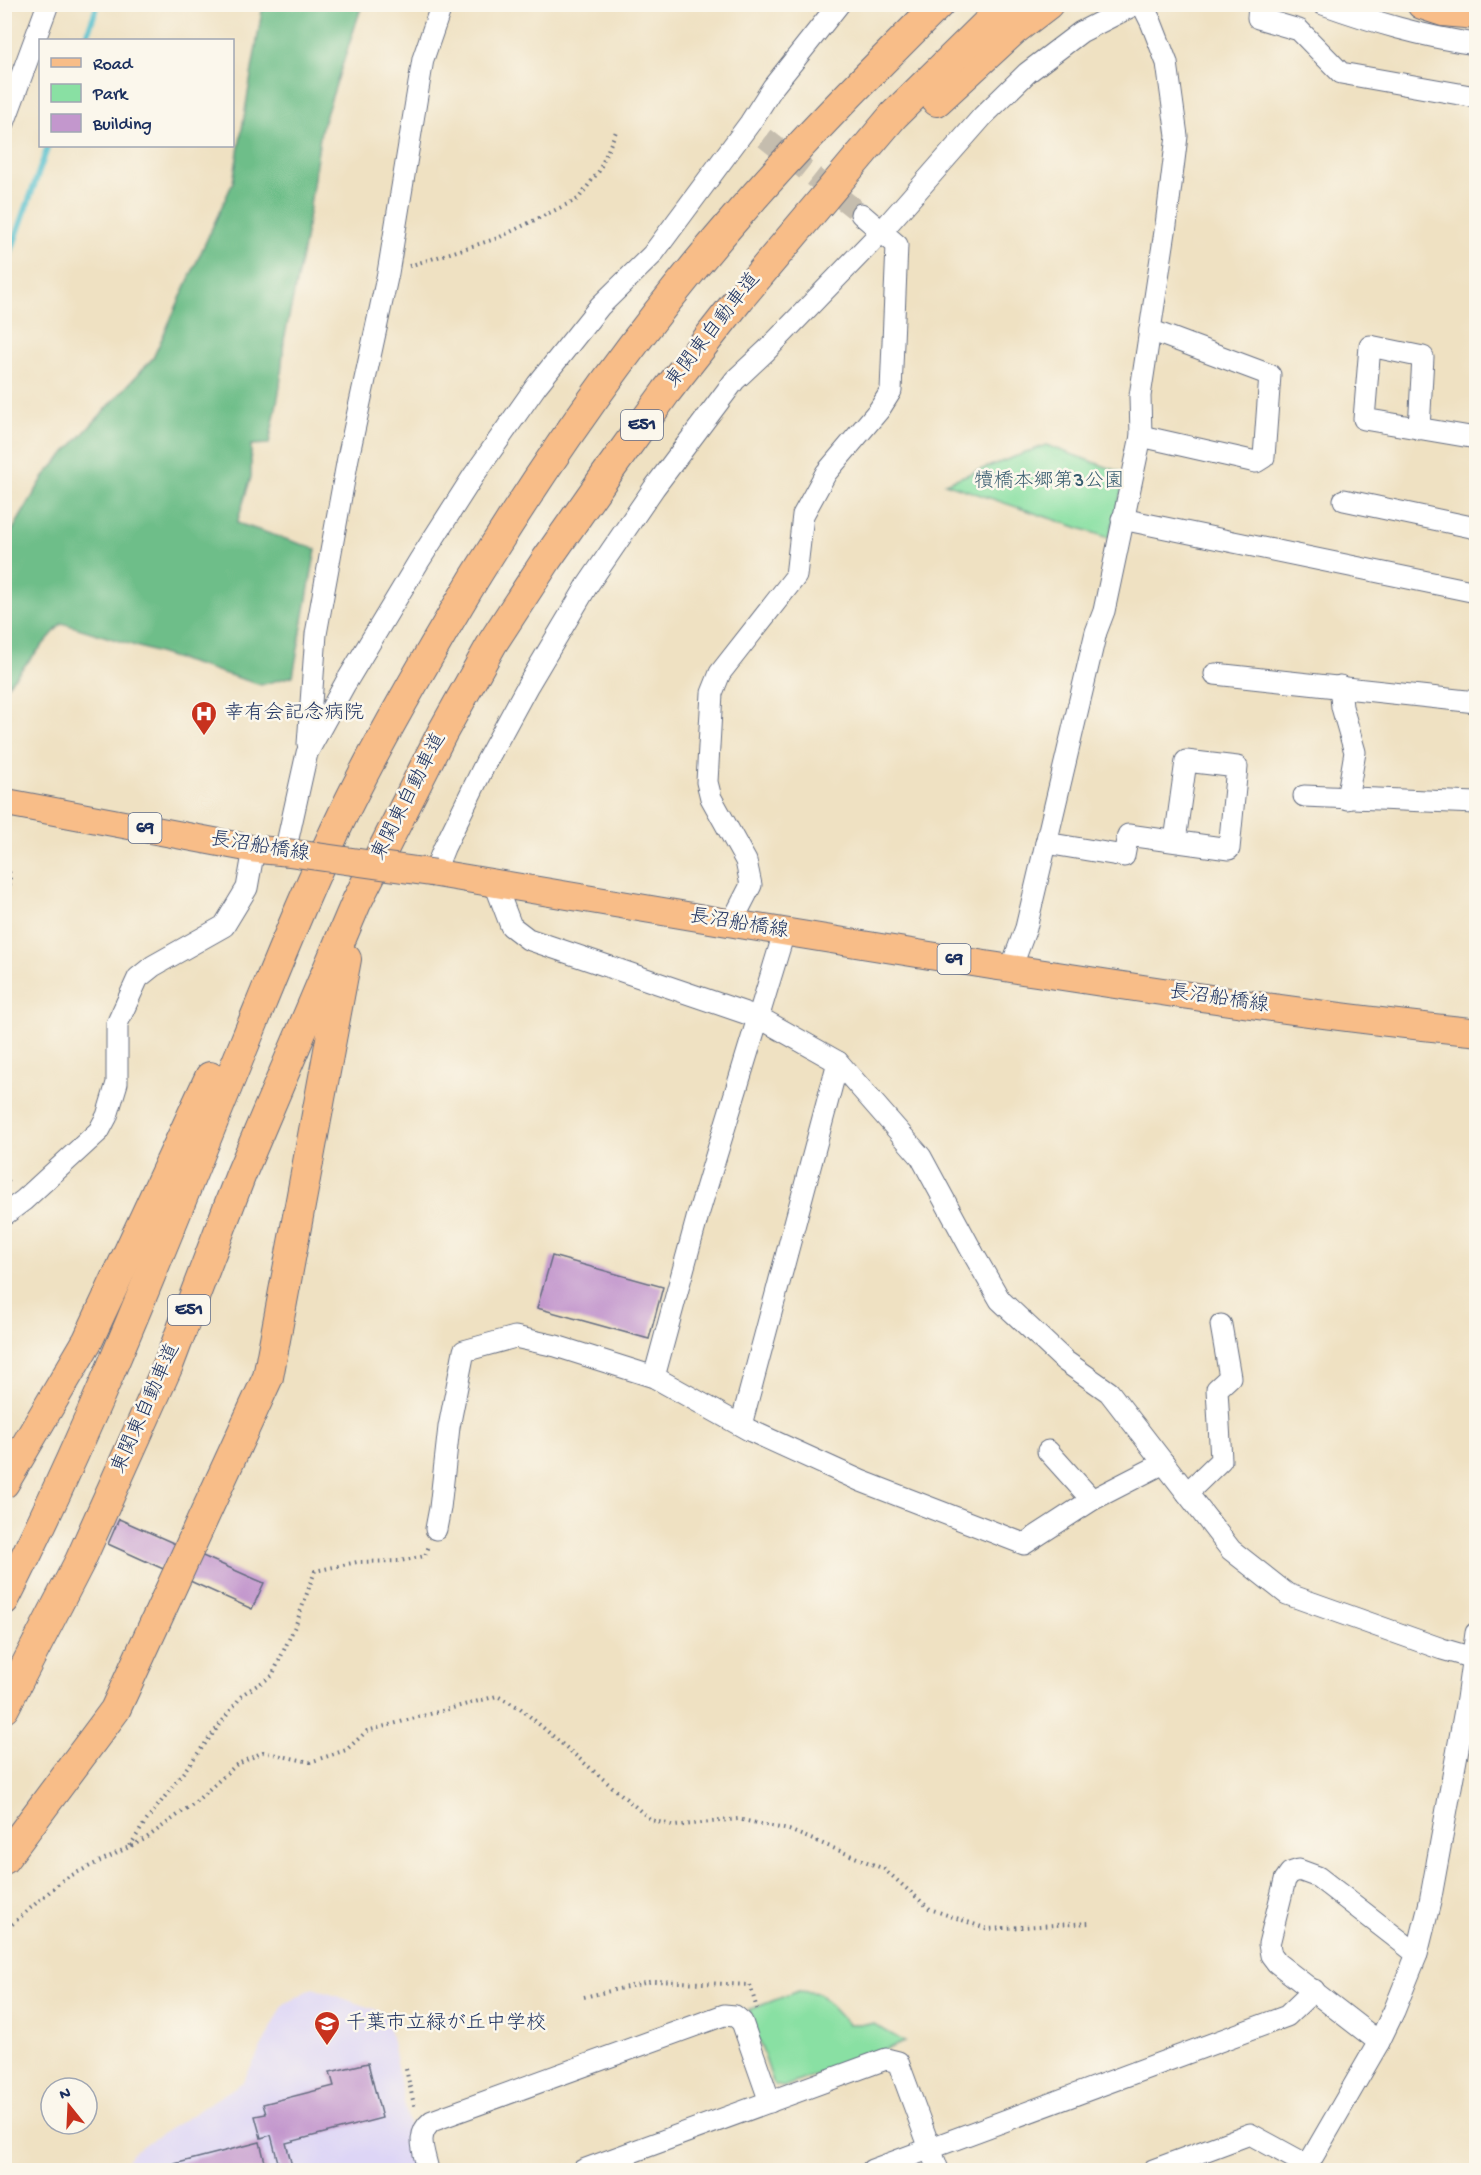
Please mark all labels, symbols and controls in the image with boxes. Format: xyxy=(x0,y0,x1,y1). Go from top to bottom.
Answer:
legend xyxy=(39,39,234,147)
text: Road xyxy=(93,55,134,76)
text: Park xyxy=(92,85,129,106)
text: Building xyxy=(92,115,152,136)
street label: 東関東自動車道 xyxy=(660,268,766,393)
road number: E51 xyxy=(621,410,663,440)
park label: 犢橋本郷第3公園 xyxy=(974,469,1124,494)
hospital icon: 幸有会記念病院 xyxy=(189,699,219,737)
place label: 幸有会記念病院 xyxy=(224,701,364,726)
street label: 東関東自動車道 xyxy=(366,729,452,865)
road number: 69 xyxy=(128,813,162,843)
street label: 長沼船橋線 xyxy=(209,827,311,867)
street label: 長沼船橋線 xyxy=(688,904,790,944)
road number: 69 xyxy=(938,944,970,974)
street label: 長沼船橋線 xyxy=(1168,980,1270,1018)
road number: E51 xyxy=(168,1295,210,1325)
street label: 東関東自動車道 xyxy=(106,1340,186,1478)
school or university icon: 千葉市立緑が丘中学校 xyxy=(312,2009,342,2047)
place label: 千葉市立緑が丘中学校 xyxy=(346,2011,546,2036)
north arrow xyxy=(39,2076,99,2136)
text: N xyxy=(58,2084,74,2106)

